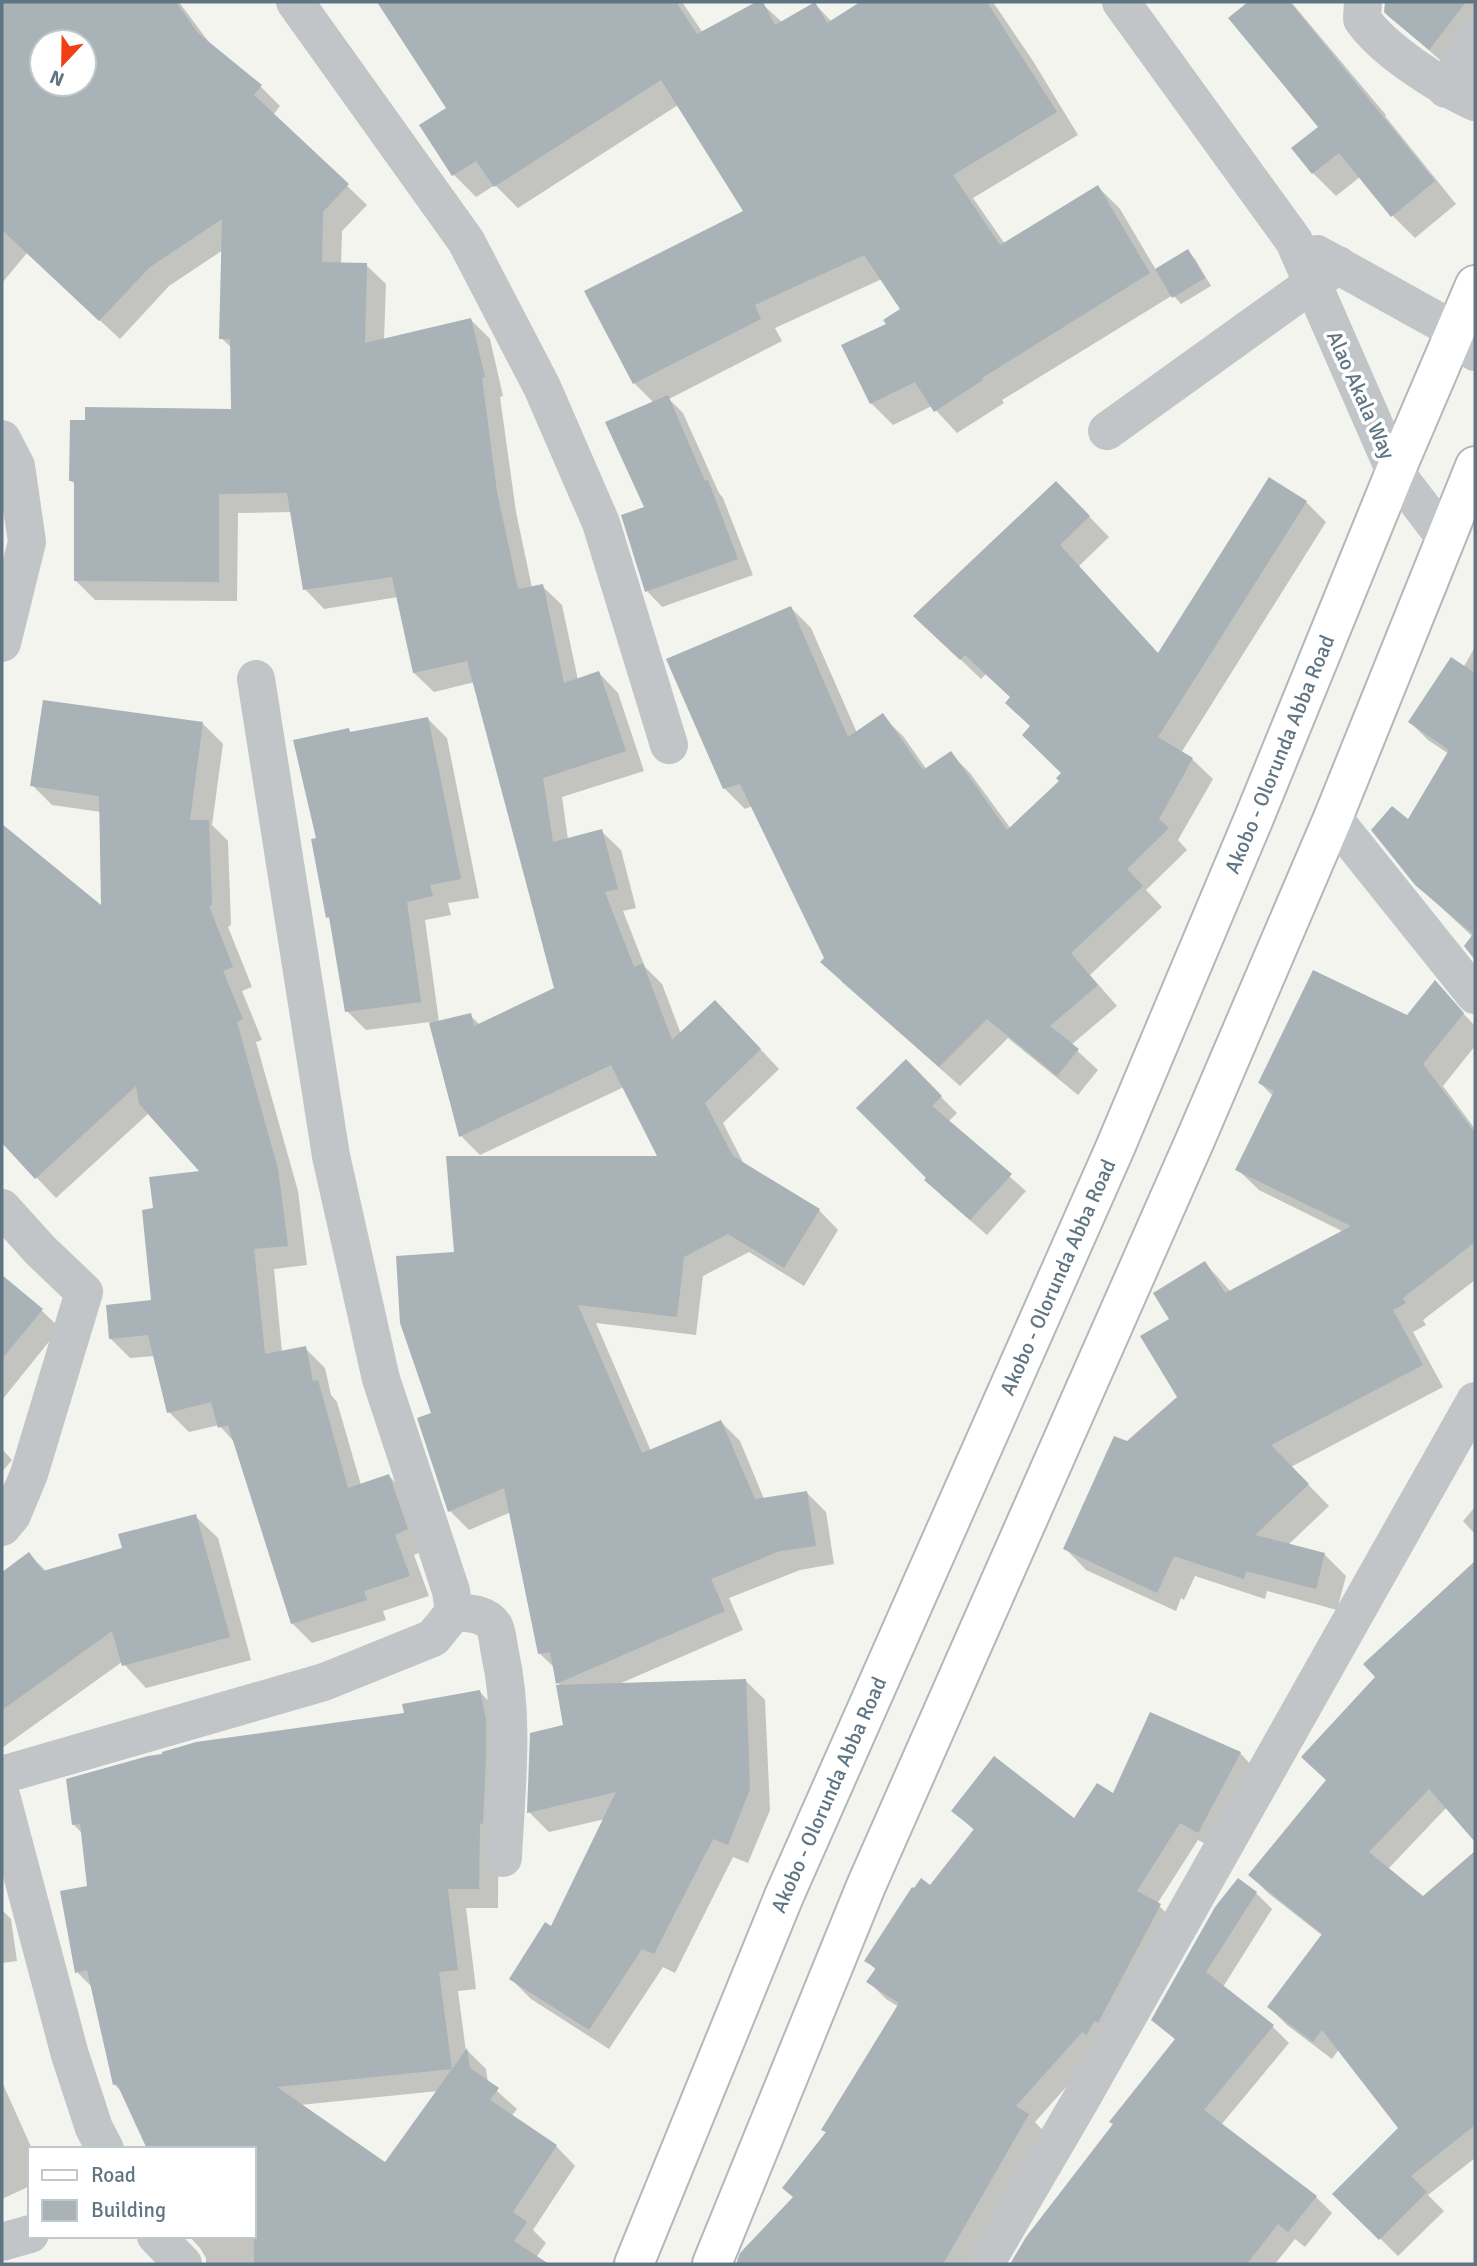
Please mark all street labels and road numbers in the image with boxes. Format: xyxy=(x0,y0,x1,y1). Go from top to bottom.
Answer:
street label: Alao Akala Way xyxy=(1321,327,1401,463)
street label: Akobo - Olorunda Abba Road xyxy=(1219,631,1340,878)
street label: Akobo - Olorunda Abba Road xyxy=(994,1155,1121,1399)
street label: Akobo - Olorunda Abba Road xyxy=(765,1673,892,1917)

